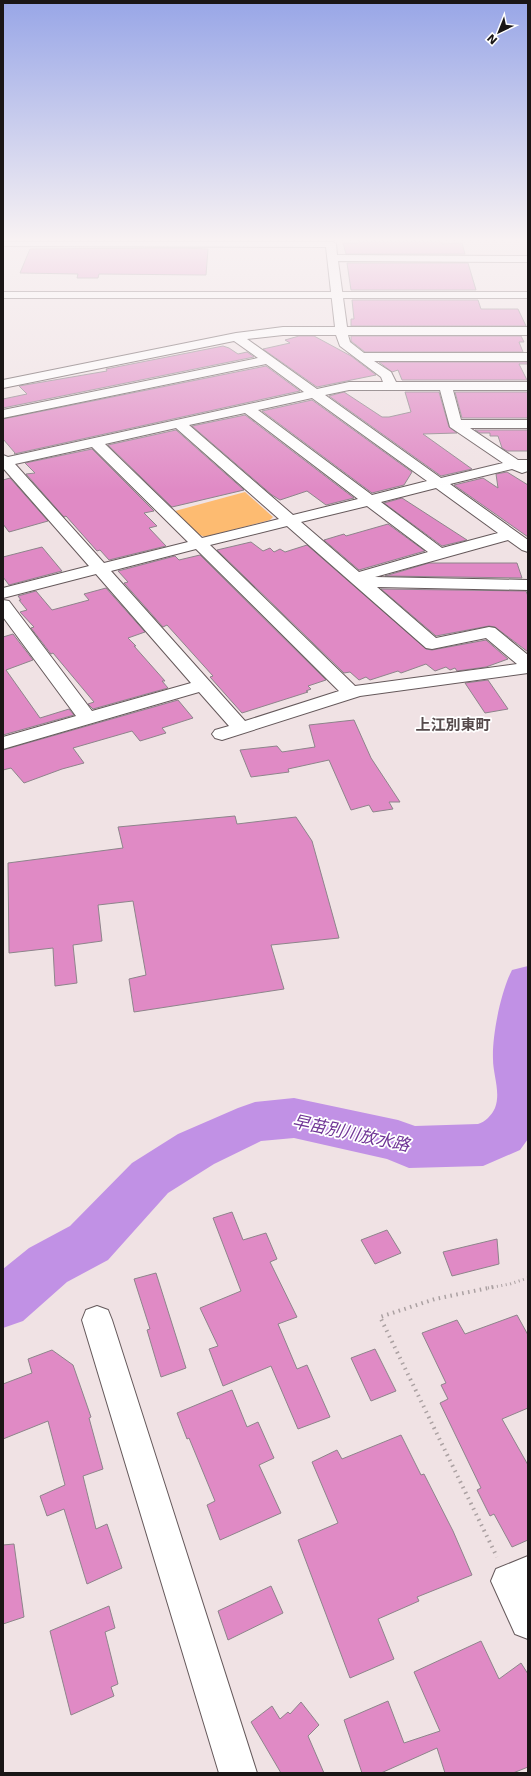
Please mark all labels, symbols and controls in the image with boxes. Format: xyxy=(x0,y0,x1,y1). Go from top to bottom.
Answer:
north arrow xyxy=(479,12,519,52)
text: N xyxy=(485,31,500,47)
district label: 上江別東町 xyxy=(415,716,491,734)
water label: 早苗別川放水路 xyxy=(291,1111,413,1156)

